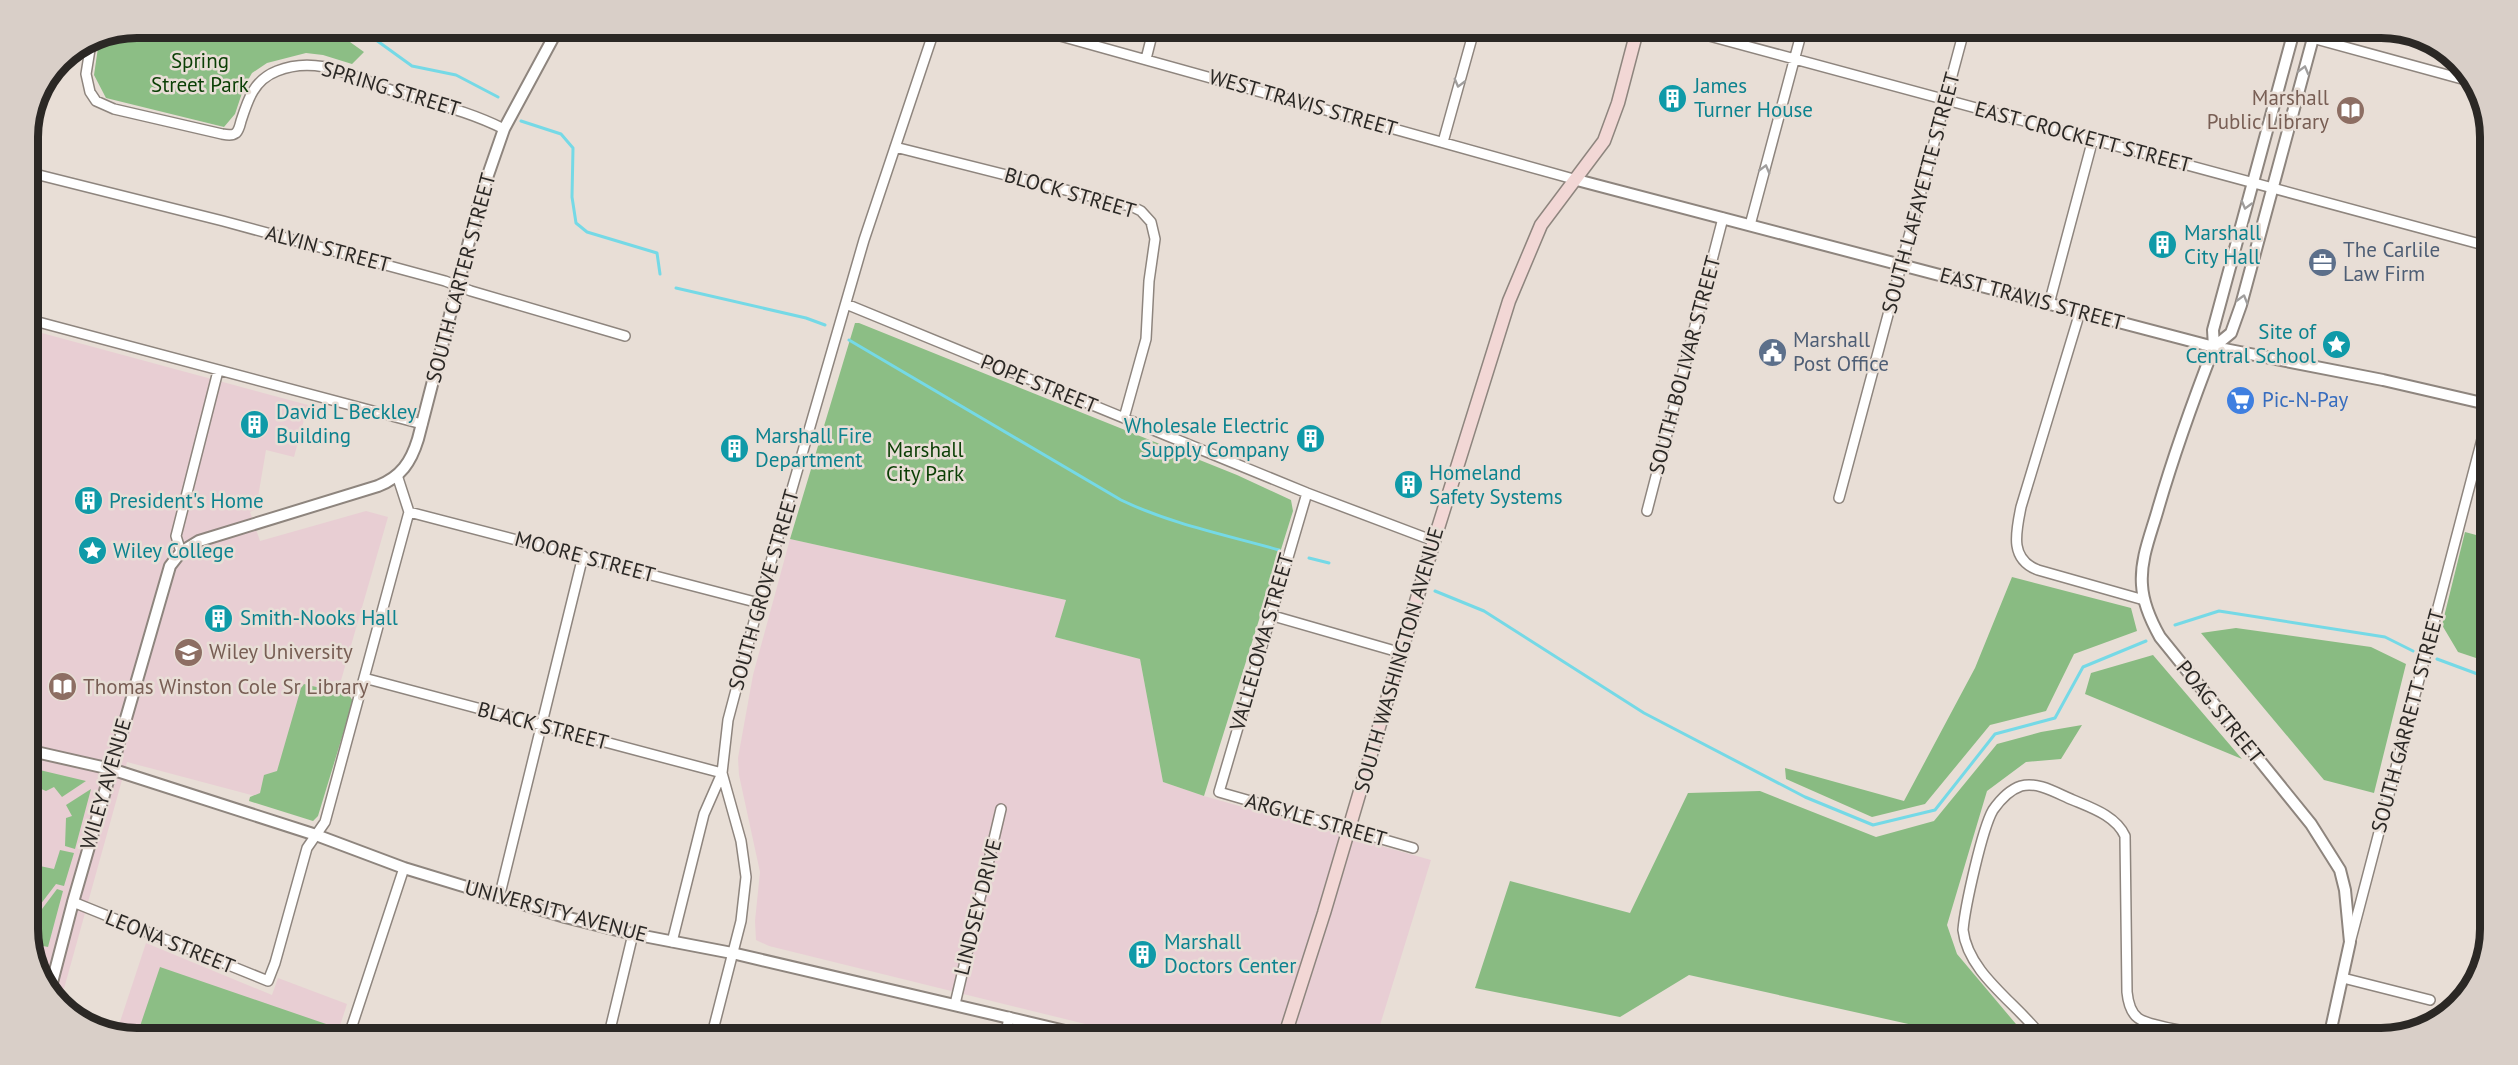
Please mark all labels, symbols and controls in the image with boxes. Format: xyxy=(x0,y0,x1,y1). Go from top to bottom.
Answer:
park label: Spring Street Park xyxy=(151,47,249,98)
street label: SPRING STREET xyxy=(319,55,464,123)
street label: WEST TRAVIS STREET xyxy=(1206,63,1401,142)
one-way arrow xyxy=(2297,65,2310,75)
street label: SOUTH LAFAYETTE STREET xyxy=(1875,69,1966,316)
place label: James Turner House xyxy=(1693,72,1813,123)
one-way arrow xyxy=(1454,78,1467,88)
building icon: James Turner House xyxy=(1657,82,1689,114)
place label: Marshall Public Library xyxy=(2207,84,2329,135)
library icon: Marshall Public Library xyxy=(2334,94,2366,126)
street label: EAST CROCKETT STREET xyxy=(1972,95,2195,179)
street label: BLOCK STREET xyxy=(1001,161,1139,224)
one-way arrow xyxy=(1758,164,1770,175)
street label: SOUTH CARTER STREET xyxy=(420,170,502,386)
one-way arrow xyxy=(2241,200,2254,210)
street label: ALVIN STREET xyxy=(263,219,394,278)
place label: Marshall City Hall xyxy=(2184,219,2261,270)
building icon: Marshall City Hall xyxy=(2147,229,2179,261)
place label: The Carlile Law Firm xyxy=(2343,236,2440,287)
office icon: The Carlile Law Firm xyxy=(2306,246,2338,278)
street label: SOUTH BOLIVAR STREET xyxy=(1642,252,1727,477)
street label: EAST TRAVIS STREET xyxy=(1937,261,2128,336)
one-way arrow xyxy=(2235,294,2248,304)
place label: Site of Central School xyxy=(2185,318,2317,369)
place label: Marshall Post Office xyxy=(1793,326,1889,377)
place icon: Site of Central School xyxy=(2321,328,2353,360)
public building icon: Marshall Post Office xyxy=(1756,336,1788,368)
street label: POPE STREET xyxy=(977,348,1102,419)
supermarket icon: Pic-N-Pay xyxy=(2225,384,2257,416)
place label: Pic-N-Pay xyxy=(2262,386,2349,413)
place label: David L Beckley Building xyxy=(276,398,417,449)
building icon: David L Beckley Building xyxy=(239,408,271,440)
place label: Wholesale Electric Supply Company xyxy=(1124,412,1289,463)
place label: Marshall Fire Department xyxy=(755,422,872,473)
building icon: Wholesale Electric Supply Company xyxy=(1294,422,1326,454)
building icon: Marshall Fire Department xyxy=(718,432,750,464)
park label: Marshall City Park xyxy=(886,436,964,487)
place label: Homeland Safety Systems xyxy=(1429,459,1563,510)
building icon: Homeland Safety Systems xyxy=(1392,469,1424,501)
building icon: President's Home xyxy=(72,485,104,517)
street label: SOUTH GROVE STREET xyxy=(722,486,805,693)
place label: President's Home xyxy=(109,487,264,514)
street label: SOUTH WASHINGTON AVENUE xyxy=(1348,524,1449,796)
street label: MOORE STREET xyxy=(512,525,659,588)
place icon: Wiley College xyxy=(76,535,108,567)
place label: Wiley College xyxy=(113,537,234,564)
street label: VALLELOMA STREET xyxy=(1223,550,1300,735)
building icon: Smith-Nooks Hall xyxy=(203,602,235,634)
place label: Smith-Nooks Hall xyxy=(240,604,398,631)
street label: SOUTH GARRETT STREET xyxy=(2365,606,2450,835)
school or university icon: Wiley University xyxy=(172,636,204,668)
place label: Wiley University xyxy=(209,638,353,665)
street label: POAG STREET xyxy=(2171,655,2270,769)
library icon: Thomas Winston Cole Sr Library xyxy=(46,671,78,703)
place label: Thomas Winston Cole Sr Library xyxy=(83,673,369,700)
street label: BLACK STREET xyxy=(475,695,612,756)
street label: WILEY AVENUE xyxy=(74,715,137,853)
street label: ARGYLE STREET xyxy=(1242,786,1390,853)
street label: LINDSEY DRIVE xyxy=(948,836,1007,978)
street label: UNIVERSITY AVENUE xyxy=(462,873,650,948)
street label: LEONA STREET xyxy=(102,903,239,980)
place label: Marshall Doctors Center xyxy=(1164,928,1296,979)
building icon: Marshall Doctors Center xyxy=(1127,938,1159,970)

